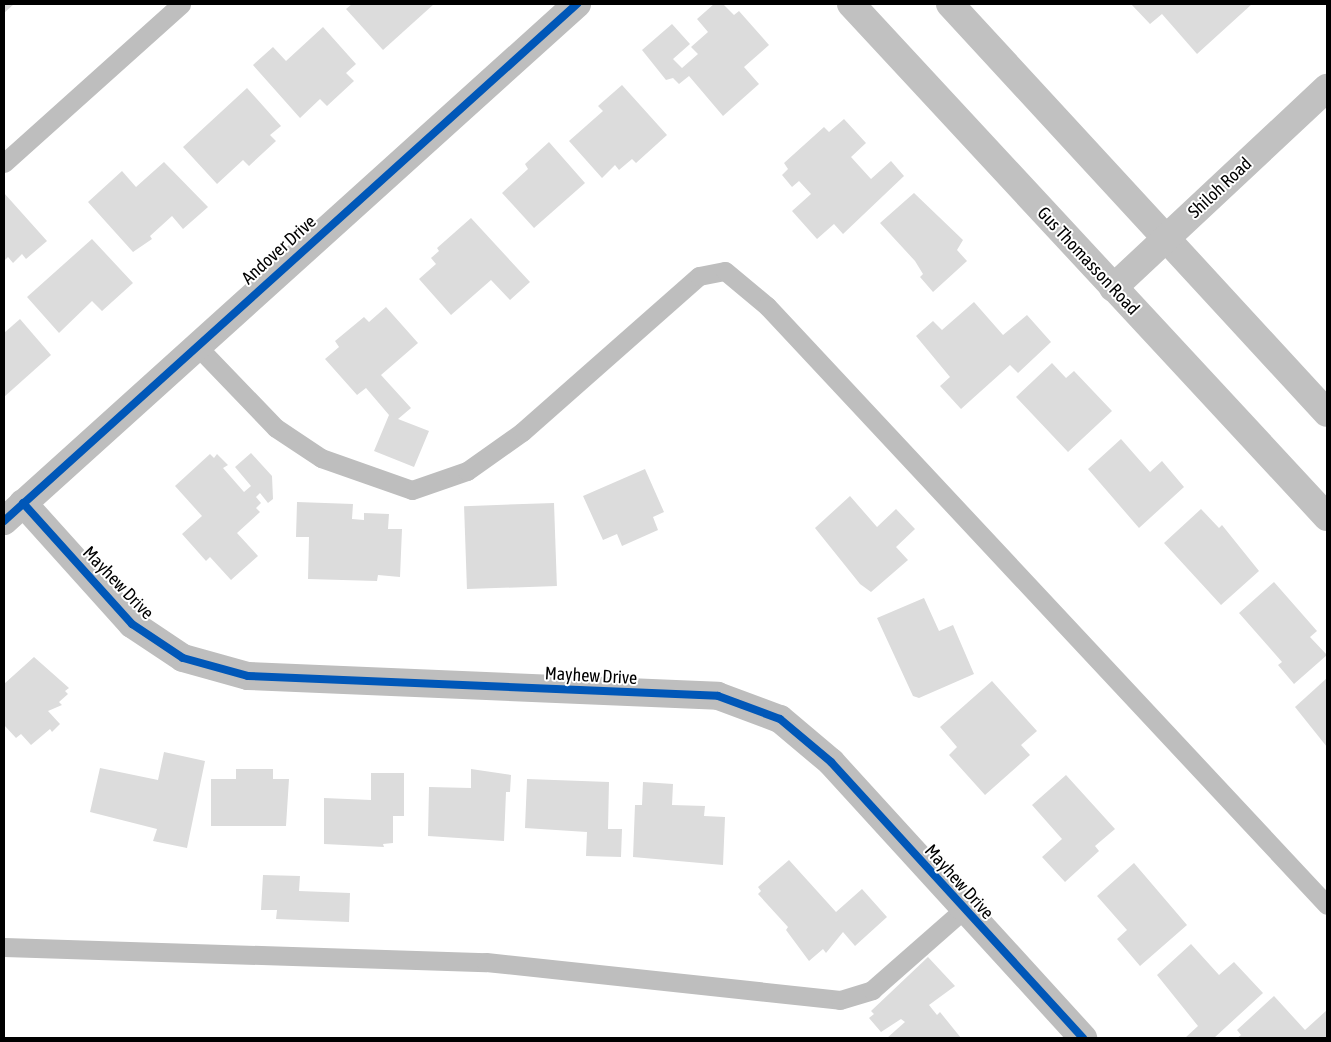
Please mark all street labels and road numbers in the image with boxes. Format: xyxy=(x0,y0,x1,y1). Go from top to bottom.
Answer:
street label: Shiloh Road xyxy=(1184,153,1256,223)
street label: Gus Thomasson Road xyxy=(1032,202,1144,320)
street label: Andover Drive xyxy=(237,211,321,289)
street label: Mayhew Drive xyxy=(78,542,158,624)
street label: Mayhew Drive xyxy=(544,663,638,689)
street label: Mayhew Drive xyxy=(920,840,998,924)

